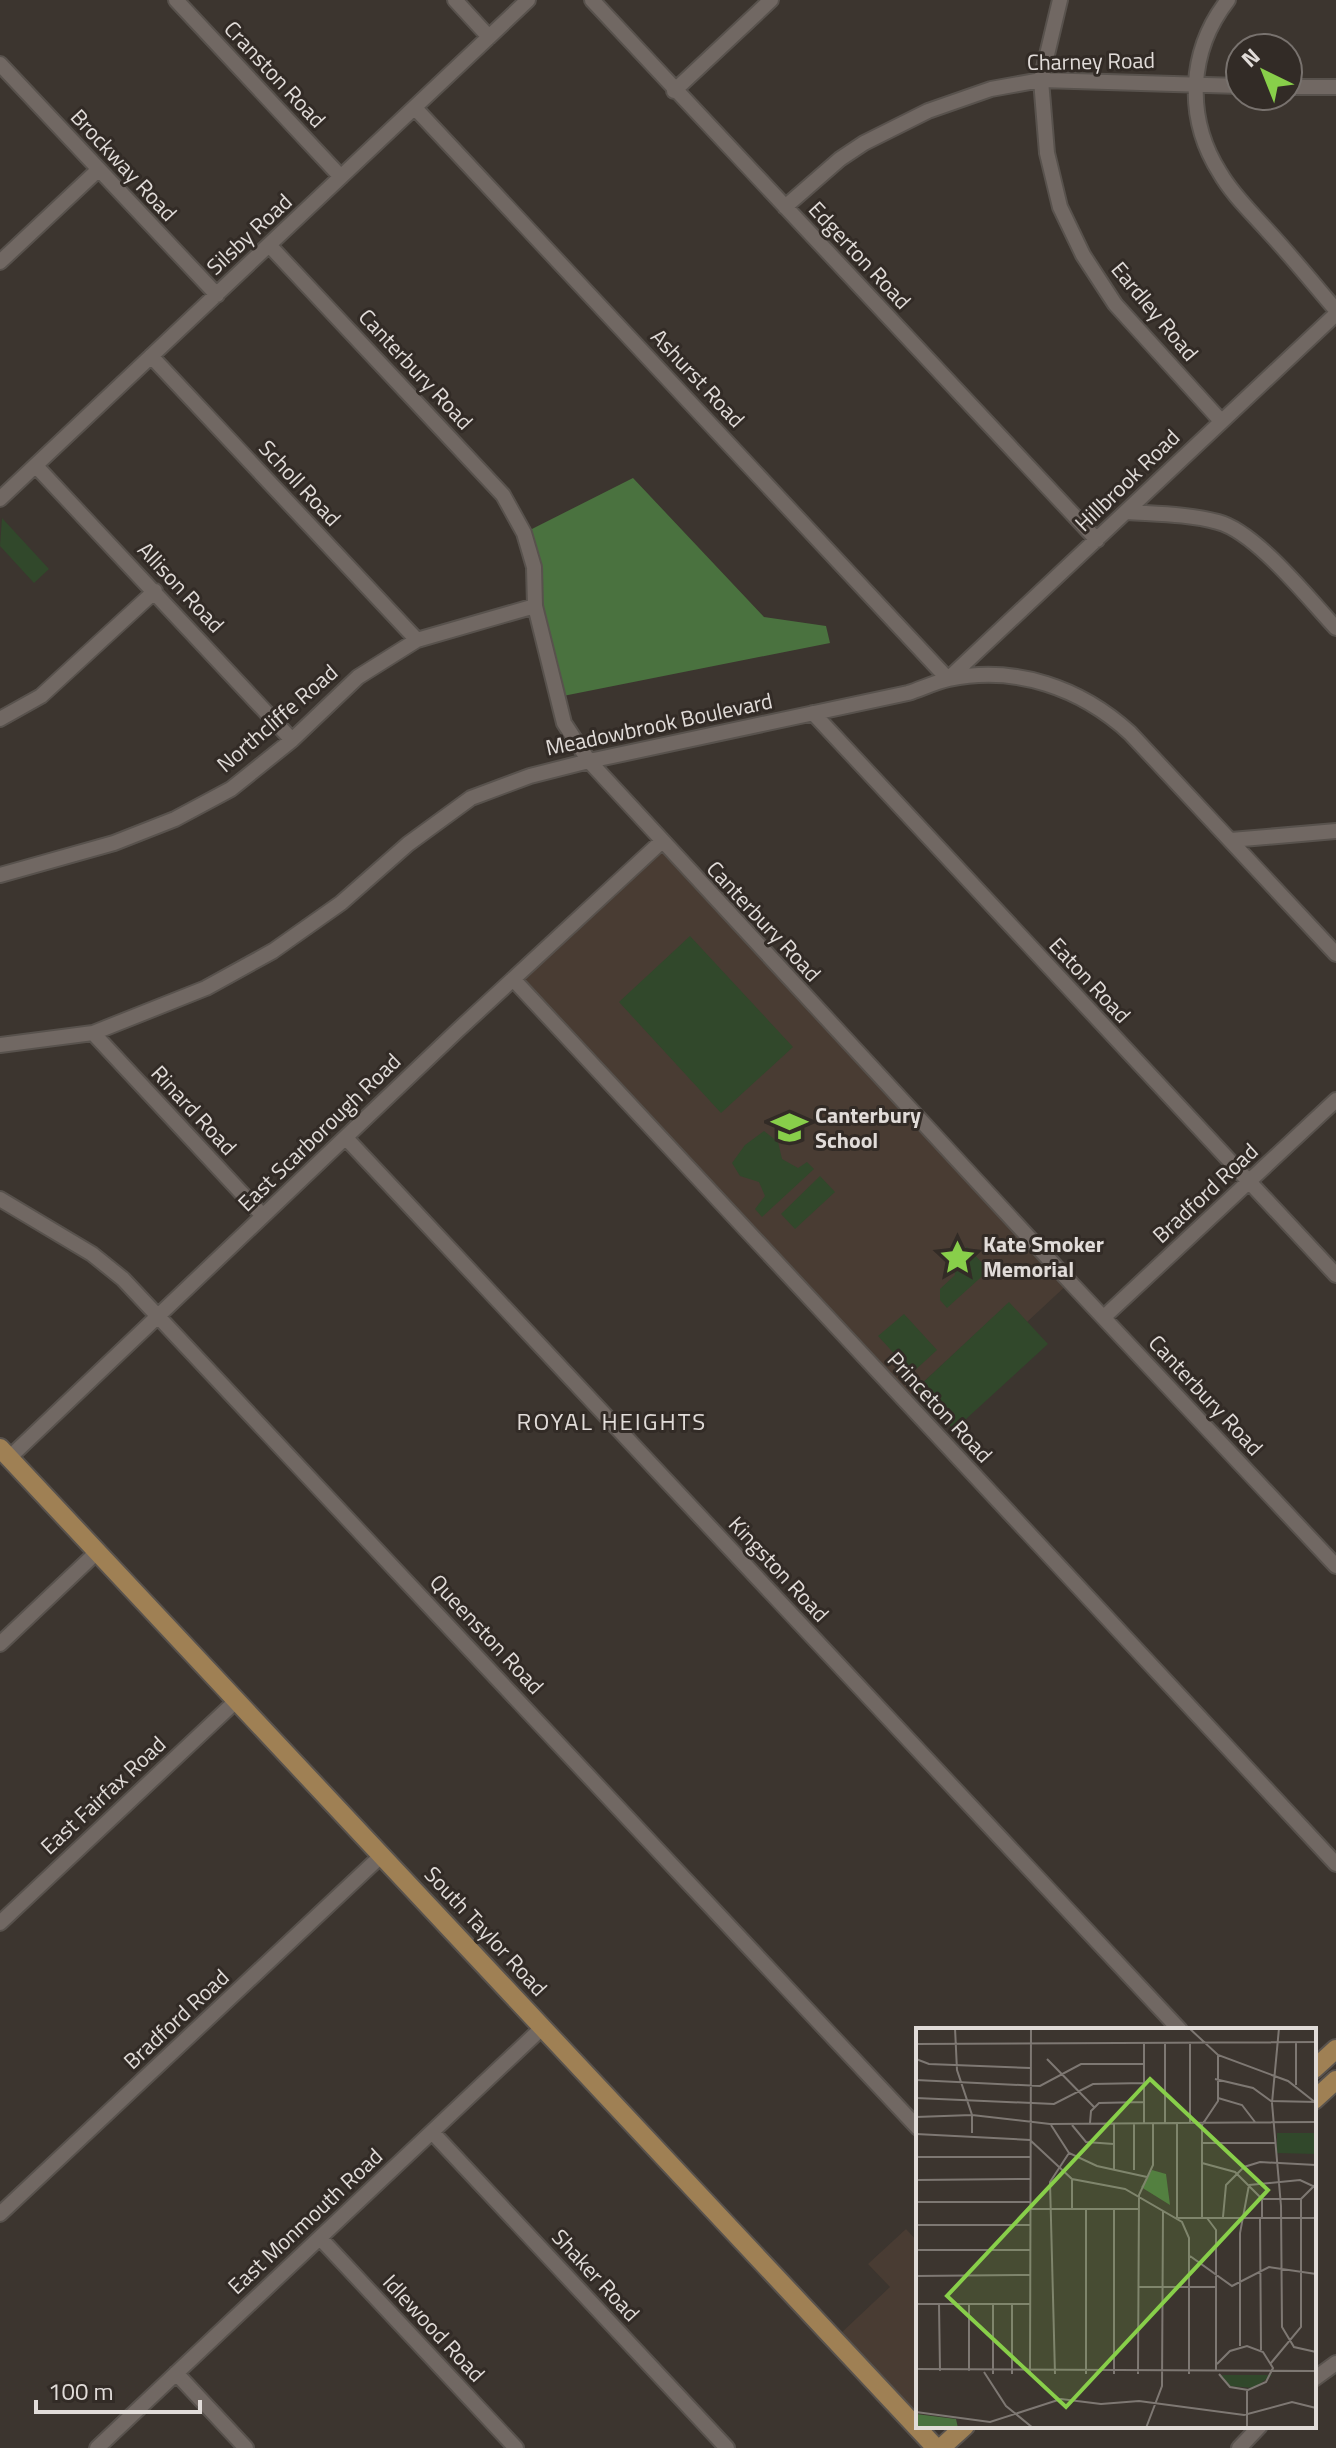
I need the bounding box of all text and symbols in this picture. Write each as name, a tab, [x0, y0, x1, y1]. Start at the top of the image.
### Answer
street label: Cranston Road	[216, 13, 334, 135]
north arrow	[1224, 32, 1304, 112]
text: N	[1233, 40, 1268, 75]
street label: Charney Road	[1027, 43, 1155, 79]
street label: Brockway Road	[63, 101, 185, 229]
street label: Silsby Road	[198, 185, 300, 283]
street label: Edgerton Road	[801, 193, 919, 317]
street label: Eardley Road	[1103, 254, 1207, 368]
street label: Canterbury Road	[351, 301, 481, 437]
street label: Ashurst Road	[643, 321, 753, 435]
street label: Hillbrook Road	[1067, 421, 1187, 539]
street label: Scholl Road	[251, 432, 349, 534]
street label: Allison Road	[130, 534, 232, 640]
street label: Northcliffe Road	[209, 656, 345, 780]
street label: Meadowbrook Boulevard	[542, 683, 776, 765]
street label: Canterbury Road	[699, 853, 829, 989]
street label: Eaton Road	[1041, 929, 1139, 1031]
street label: East Scarborough Road	[230, 1045, 408, 1219]
street label: Rinard Road	[143, 1057, 245, 1163]
place label: Canterbury School	[815, 1098, 921, 1157]
school or university icon: Canterbury School	[770, 1109, 808, 1147]
street label: Bradford Road	[1144, 1135, 1266, 1251]
place label: Kate Smoker Memorial	[983, 1227, 1104, 1286]
place icon: Kate Smoker Memorial	[938, 1238, 976, 1276]
street label: Canterbury Road	[1141, 1327, 1271, 1463]
street label: Princeton Road	[879, 1344, 1001, 1470]
district label: ROYAL HEIGHTS	[517, 1403, 707, 1439]
street label: Kingston Road	[721, 1508, 837, 1630]
street label: Queenston Road	[422, 1566, 552, 1702]
street label: East Fairfax Road	[33, 1728, 173, 1862]
street label: South Taylor Road	[416, 1858, 556, 2004]
street label: Bradford Road	[115, 1961, 237, 2077]
inset map	[916, 2028, 1316, 2428]
street label: East Monmouth Road	[220, 2140, 390, 2302]
street label: Shaker Road	[544, 2221, 648, 2329]
street label: Idlewood Road	[375, 2266, 493, 2390]
scale bar	[36, 2364, 200, 2414]
text: 100 m	[48, 2373, 114, 2409]

